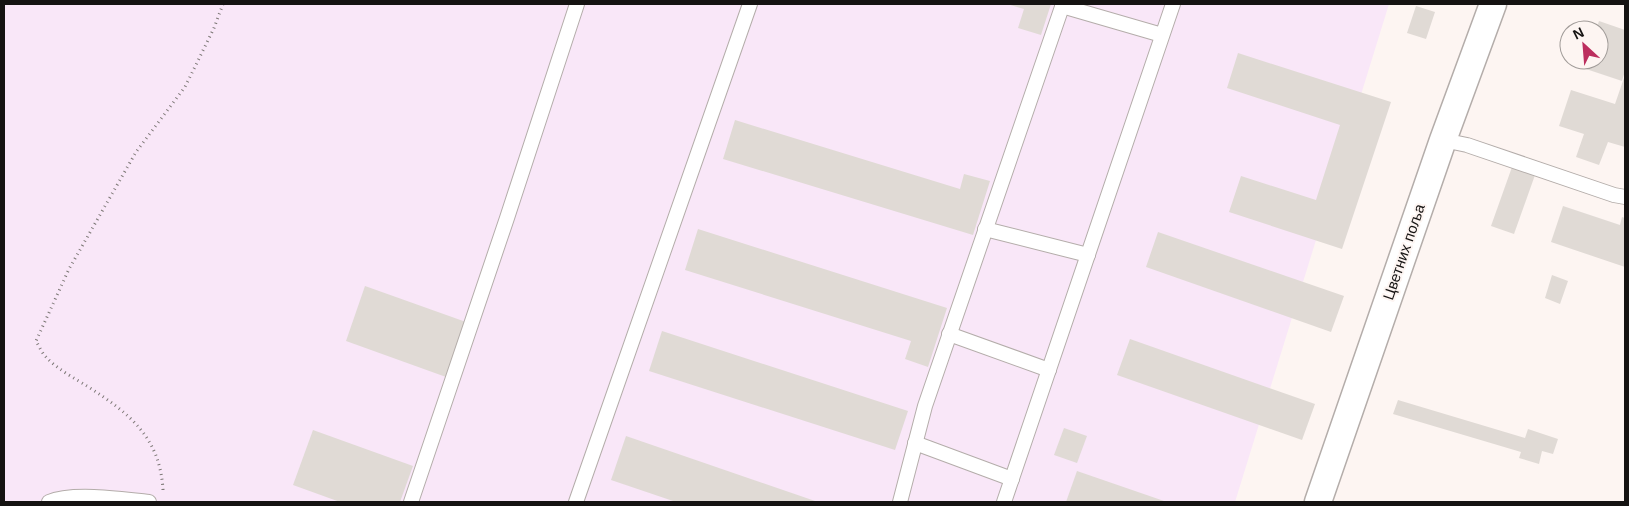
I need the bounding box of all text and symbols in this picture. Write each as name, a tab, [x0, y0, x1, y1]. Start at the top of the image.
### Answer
north arrow	[1559, 20, 1609, 70]
text: N	[1570, 24, 1586, 43]
street label: Цветних поља	[1379, 201, 1428, 302]

